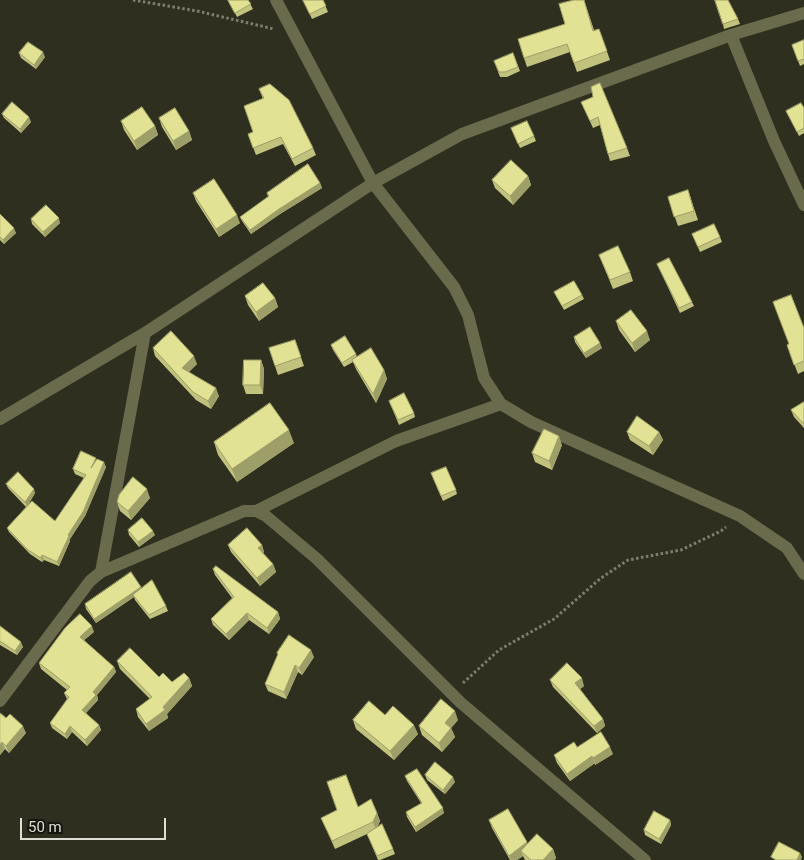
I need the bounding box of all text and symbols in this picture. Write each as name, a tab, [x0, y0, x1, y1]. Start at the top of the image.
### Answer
scale bar	[22, 808, 169, 840]
text: 50 m	[28, 818, 62, 836]

